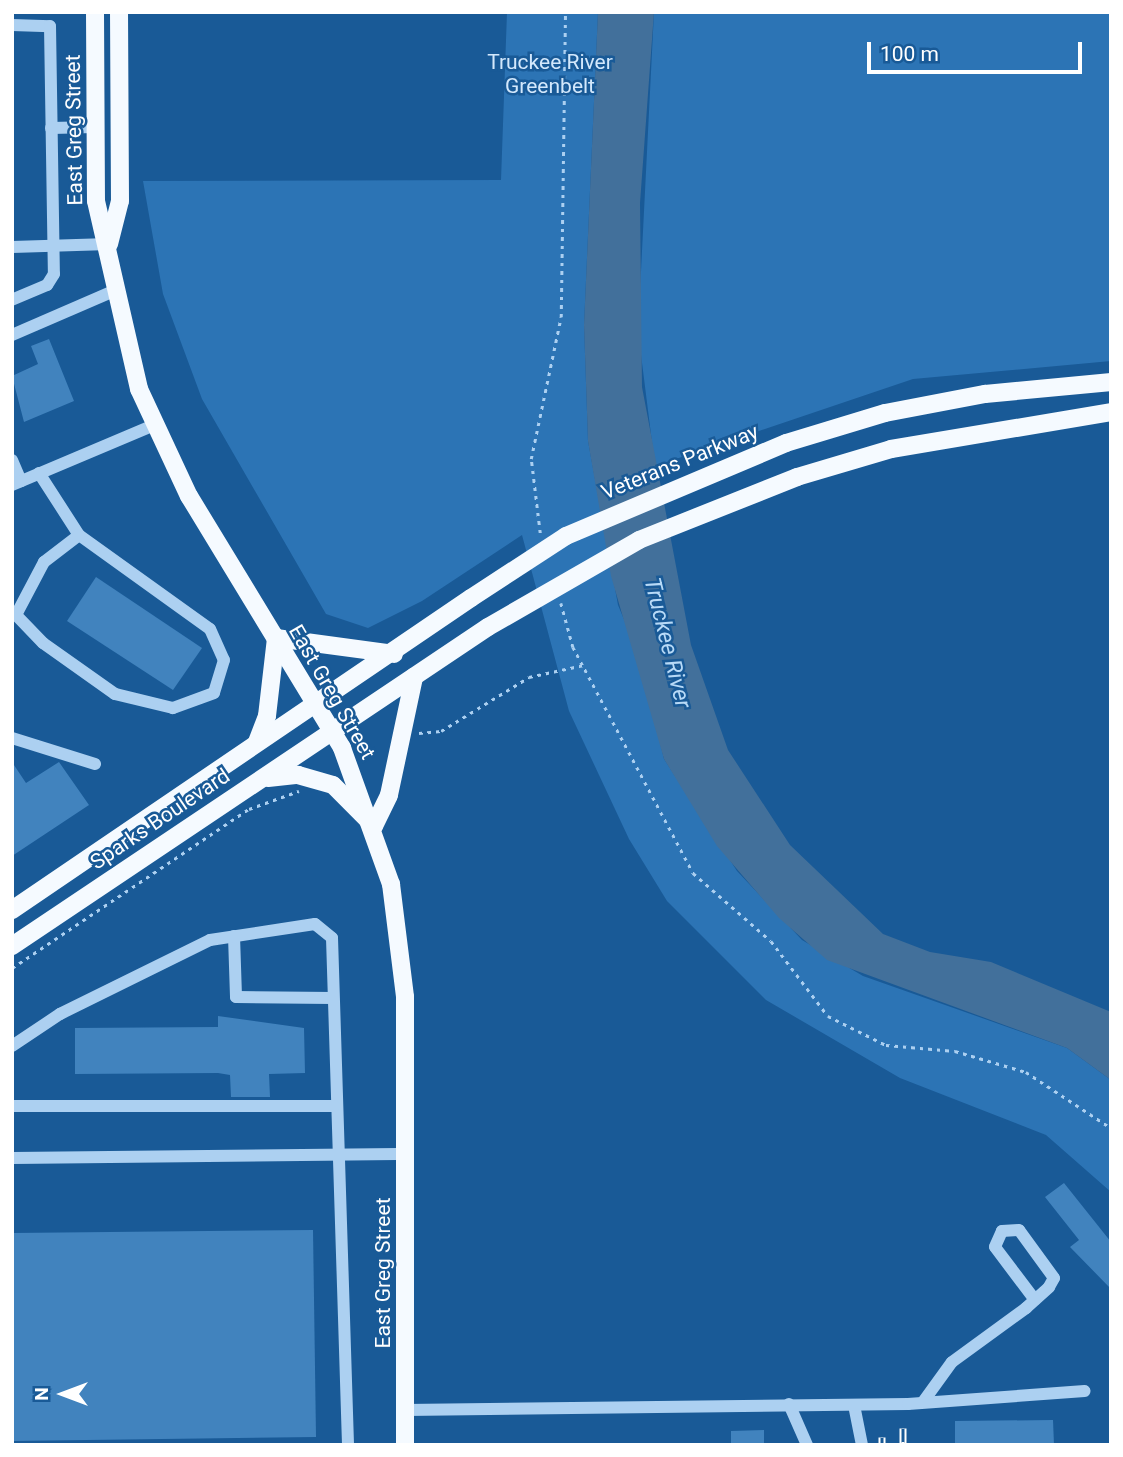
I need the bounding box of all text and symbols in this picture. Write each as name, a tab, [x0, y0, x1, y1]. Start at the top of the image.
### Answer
scale bar	[871, 28, 1086, 72]
text: 100 m	[880, 42, 939, 66]
park label: Truckee River Greenbelt	[487, 49, 613, 99]
street label: East Greg Street	[60, 54, 88, 206]
street label: Veterans Parkway	[598, 419, 762, 505]
water label: Truckee River	[637, 575, 697, 711]
street label: East Greg Street	[283, 620, 381, 764]
street label: Sparks Boulevard	[86, 763, 234, 875]
street label: East Greg Street	[370, 1197, 396, 1349]
north arrow	[28, 1359, 98, 1429]
text: N	[30, 1387, 53, 1401]

